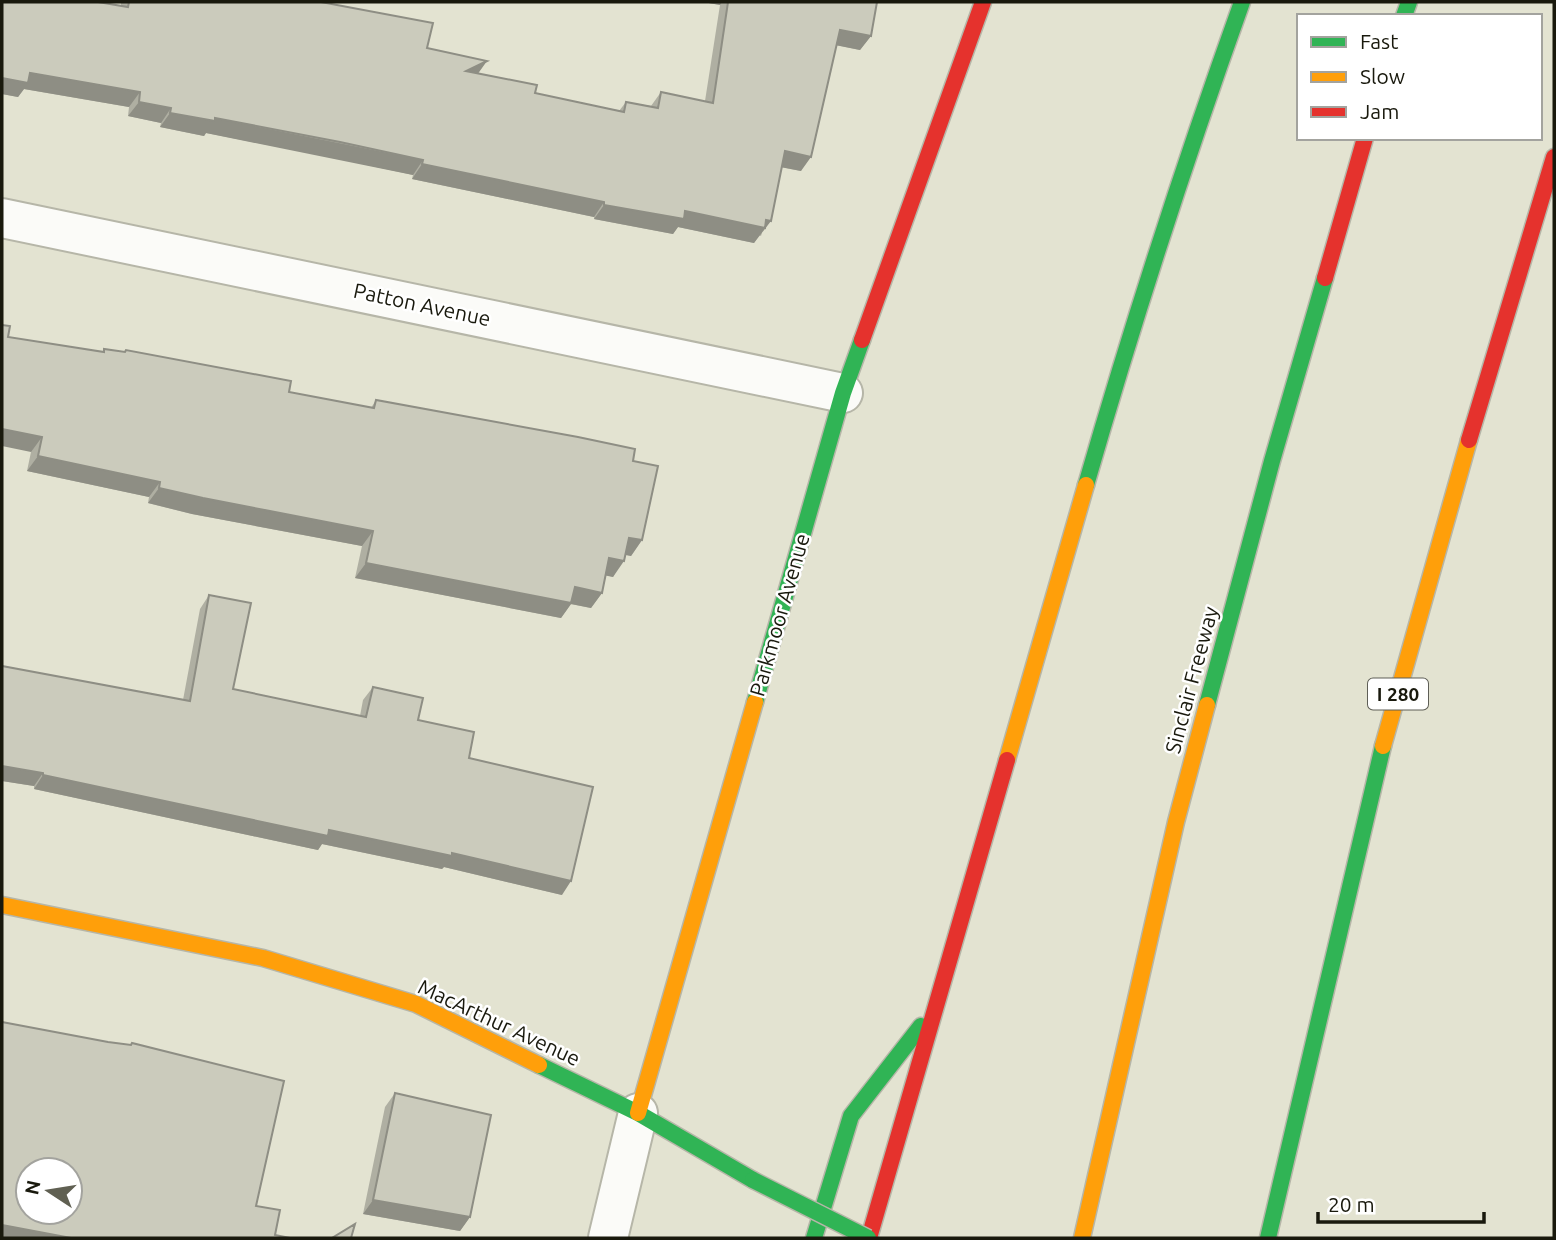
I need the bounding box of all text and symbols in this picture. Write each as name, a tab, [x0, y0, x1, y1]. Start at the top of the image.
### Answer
legend	[1297, 14, 1542, 140]
text: Fast	[1360, 29, 1398, 53]
text: Slow	[1360, 64, 1405, 88]
text: Jam	[1360, 99, 1399, 123]
street label: Patton Avenue	[352, 278, 493, 330]
street label: Parkmoor Avenue	[744, 531, 814, 699]
street label: Sinclair Freeway	[1160, 604, 1222, 756]
road number: I 280	[1368, 678, 1428, 709]
street label: MacArthur Avenue	[415, 974, 584, 1070]
north arrow	[14, 1156, 84, 1226]
text: N	[20, 1178, 45, 1197]
scale bar	[1318, 1180, 1484, 1224]
text: 20 m	[1328, 1192, 1375, 1216]

